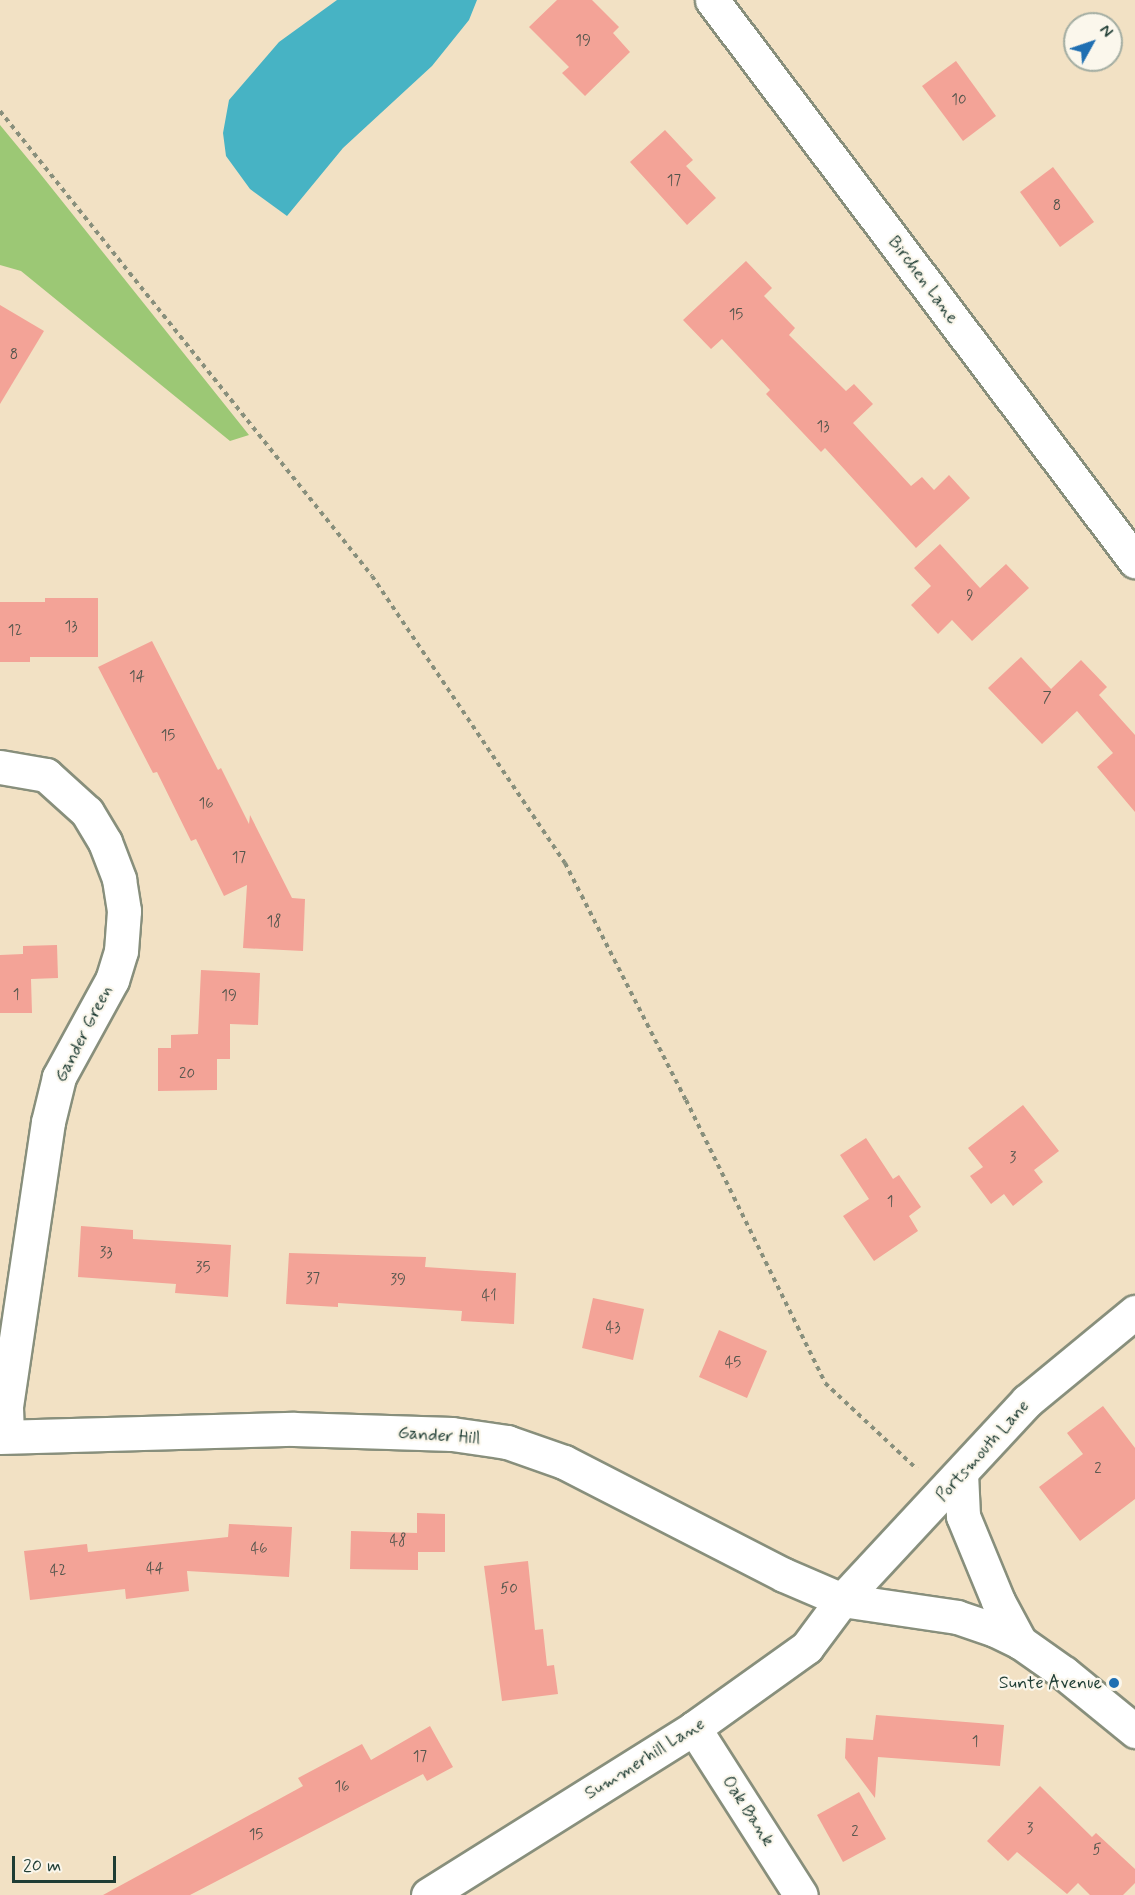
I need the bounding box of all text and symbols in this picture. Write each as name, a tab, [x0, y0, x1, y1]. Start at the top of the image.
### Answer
north arrow	[1063, 12, 1123, 72]
text: N	[1094, 21, 1117, 42]
house number: 19	[575, 33, 591, 51]
house number: 10	[951, 92, 967, 110]
house number: 17	[667, 173, 681, 191]
house number: 8	[1053, 198, 1061, 216]
street label: Birchen Lane	[884, 233, 962, 327]
house number: 15	[729, 307, 743, 325]
house number: 8	[10, 347, 18, 365]
house number: 13	[816, 419, 830, 437]
house number: 9	[966, 588, 974, 606]
house number: 13	[64, 619, 78, 637]
house number: 12	[8, 623, 22, 641]
house number: 14	[129, 669, 145, 687]
house number: 7	[1042, 690, 1052, 708]
house number: 15	[161, 728, 175, 746]
house number: 16	[199, 796, 213, 814]
house number: 17	[232, 850, 246, 868]
house number: 18	[267, 914, 281, 932]
street label: Gander Green	[49, 980, 119, 1088]
house number: 1	[13, 987, 19, 1005]
house number: 19	[221, 988, 237, 1006]
house number: 20	[179, 1066, 195, 1084]
house number: 3	[1010, 1150, 1016, 1168]
house number: 1	[887, 1194, 893, 1212]
house number: 33	[99, 1245, 113, 1263]
house number: 35	[196, 1260, 210, 1278]
house number: 37	[306, 1271, 320, 1289]
house number: 39	[390, 1272, 406, 1290]
house number: 41	[481, 1288, 497, 1306]
house number: 43	[605, 1320, 621, 1338]
house number: 45	[725, 1355, 741, 1373]
street label: Portsmouth Lane	[932, 1396, 1034, 1506]
street label: Gander Hill	[396, 1422, 482, 1450]
house number: 2	[1094, 1461, 1102, 1479]
house number: 48	[390, 1533, 406, 1551]
house number: 46	[250, 1541, 268, 1559]
house number: 44	[146, 1561, 164, 1579]
house number: 42	[50, 1563, 66, 1581]
house number: 50	[500, 1581, 518, 1599]
place label: Sunte Avenue	[996, 1672, 1102, 1694]
marker: Sunte Avenue	[1107, 1676, 1121, 1690]
street label: Summerhill Lane	[582, 1714, 708, 1804]
house number: 1	[972, 1734, 978, 1752]
house number: 17	[413, 1749, 427, 1767]
street label: Oak Bank	[719, 1774, 777, 1848]
house number: 16	[335, 1779, 349, 1797]
house number: 3	[1027, 1821, 1033, 1839]
house number: 2	[851, 1824, 859, 1842]
house number: 15	[249, 1827, 263, 1845]
house number: 5	[1093, 1842, 1101, 1860]
scale bar	[15, 1844, 118, 1882]
text: 20 m	[23, 1854, 61, 1878]

